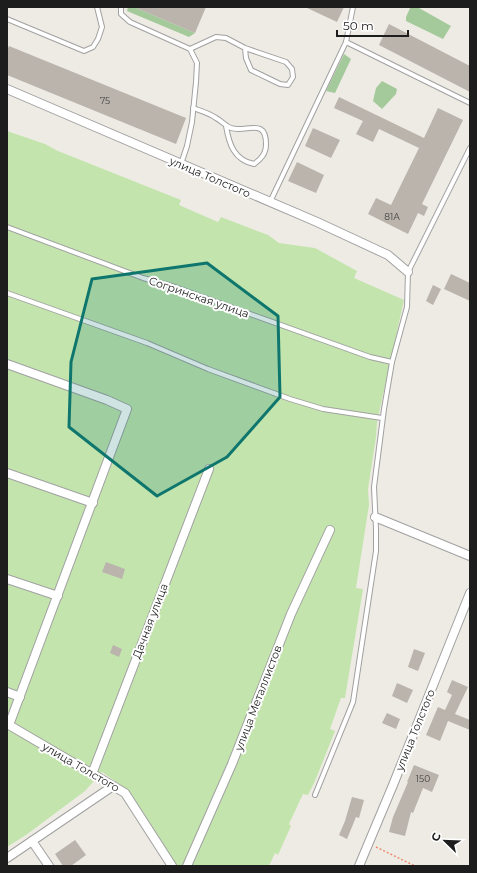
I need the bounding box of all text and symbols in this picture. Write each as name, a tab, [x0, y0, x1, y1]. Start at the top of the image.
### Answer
scale bar	[337, 12, 408, 38]
text: 50 m	[343, 18, 374, 33]
house number: 75	[100, 95, 110, 106]
street label: улица Толстого	[166, 153, 253, 200]
house number: 81А	[384, 211, 400, 222]
street label: Согринская улица	[147, 273, 251, 321]
street label: Дачная улица	[129, 581, 171, 661]
street label: улица Металлистов	[231, 643, 285, 754]
street label: улица Толстого	[392, 687, 438, 774]
street label: улица Толстого	[39, 739, 122, 795]
house number: 150	[416, 773, 430, 784]
north arrow	[425, 821, 465, 861]
text: С	[428, 831, 444, 844]

